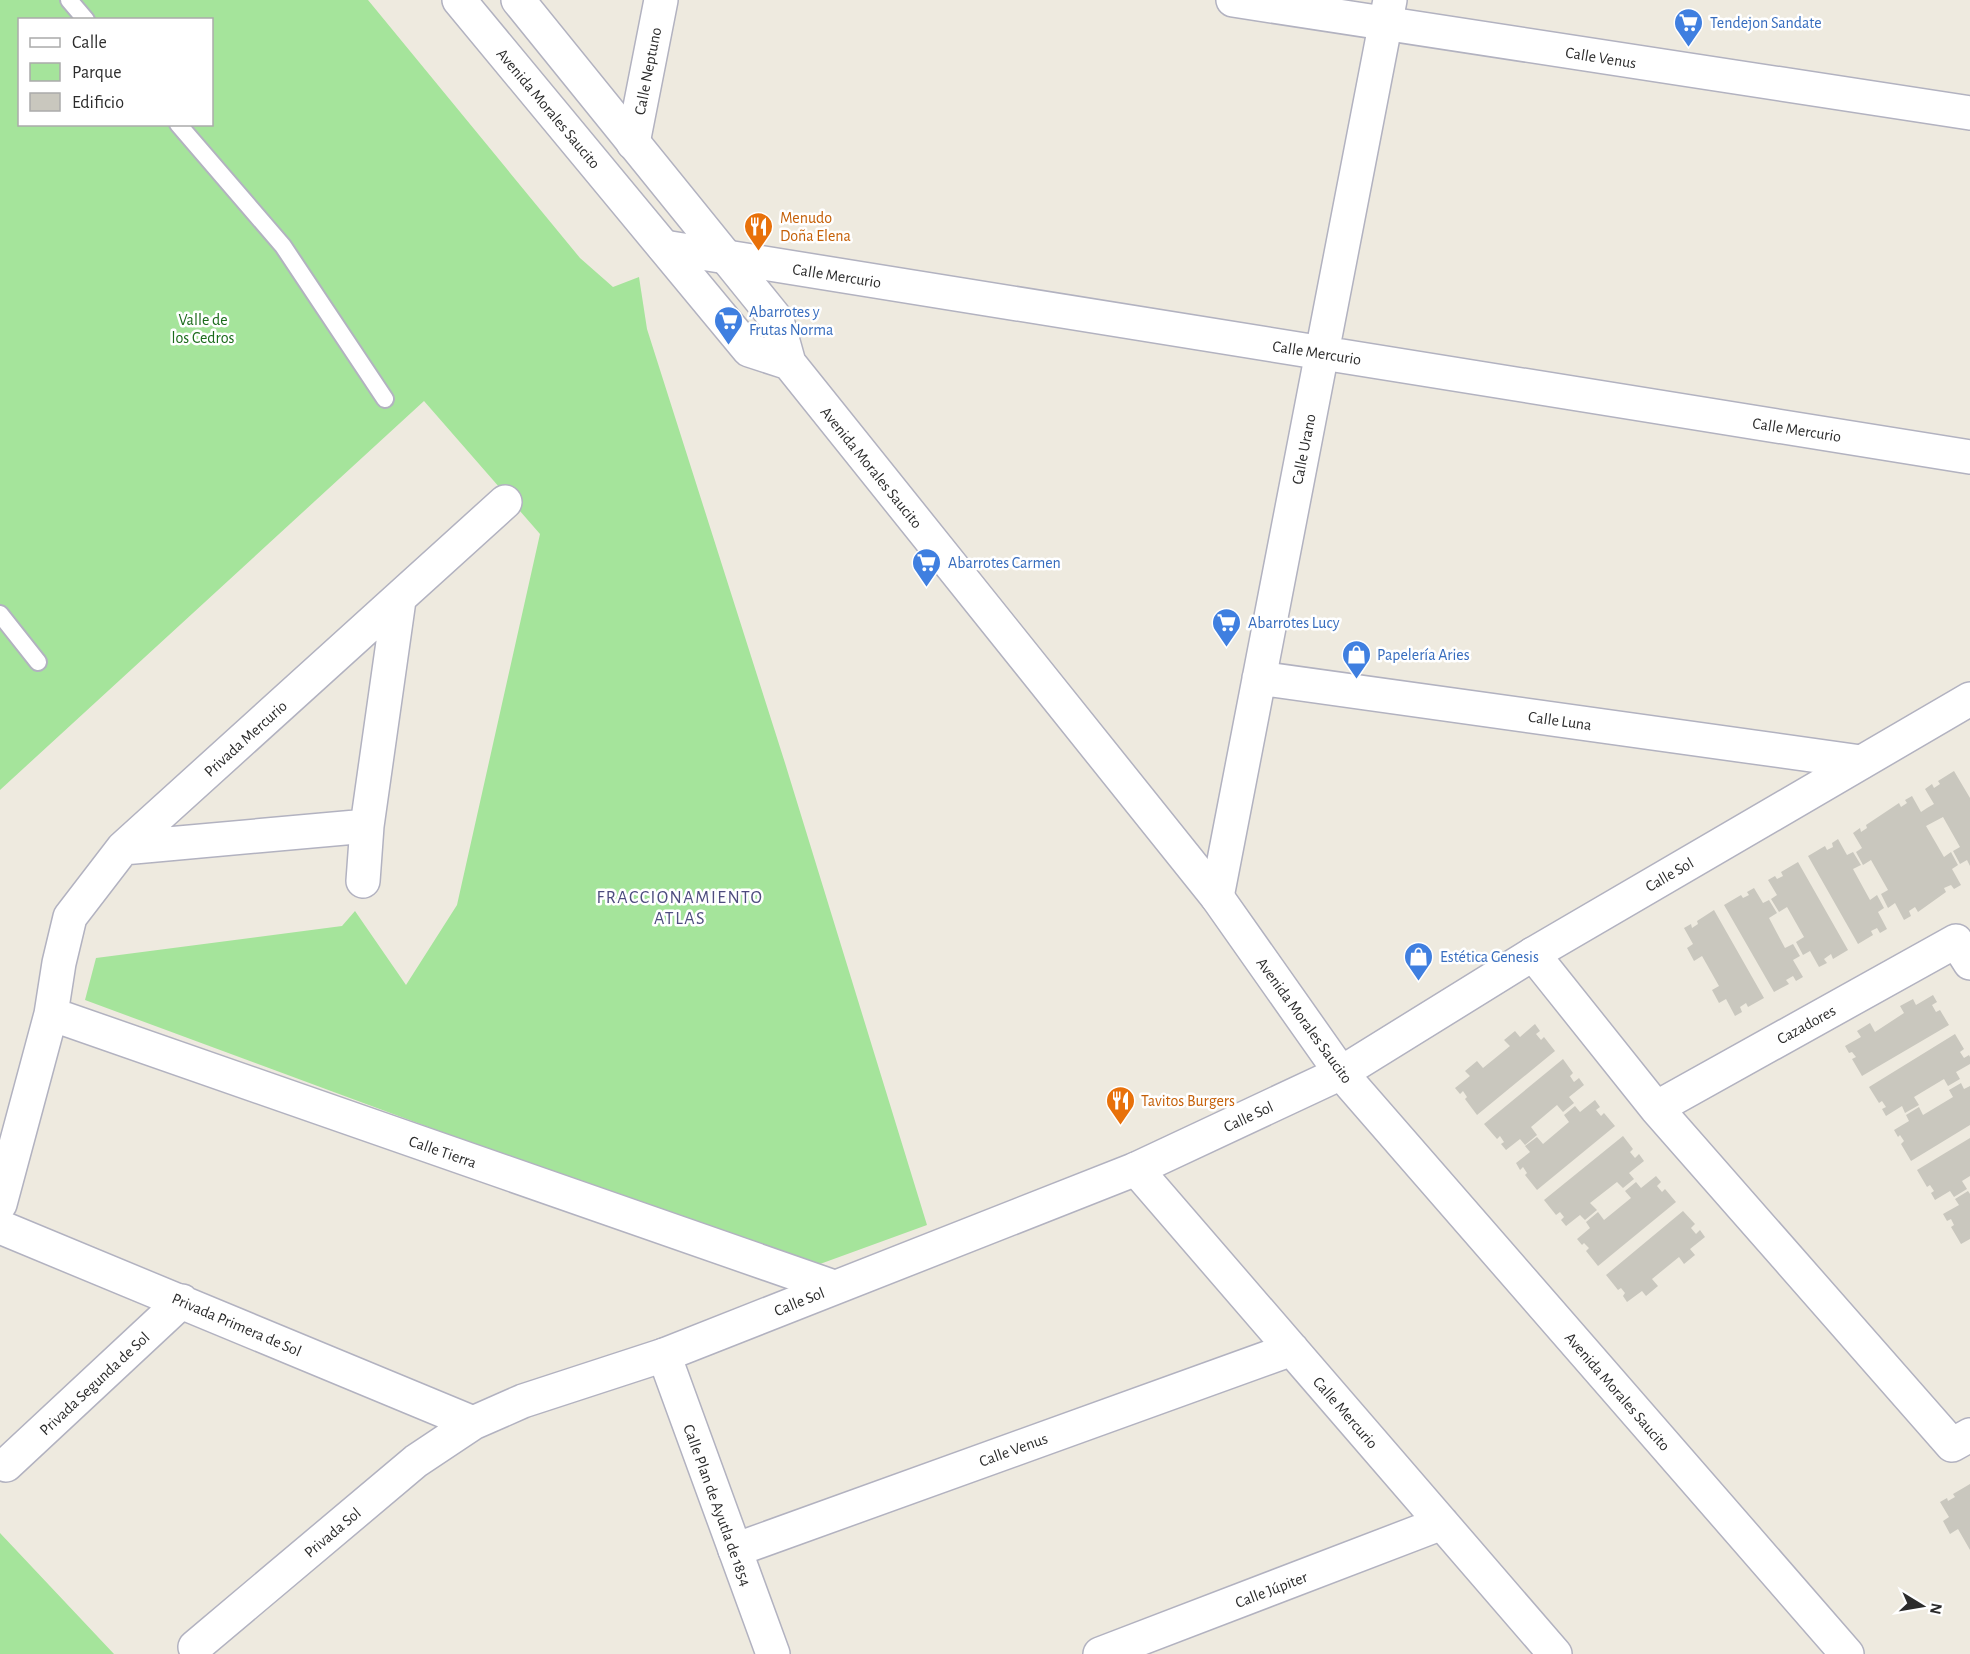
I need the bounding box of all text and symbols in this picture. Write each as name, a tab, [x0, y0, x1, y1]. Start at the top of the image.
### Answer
supermarket icon: Tendejon Sandate	[1673, 6, 1705, 48]
place label: Tendejon Sandate	[1710, 15, 1822, 32]
legend	[18, 18, 213, 126]
street label: Calle Neptuno	[632, 26, 664, 116]
text: Calle	[72, 34, 107, 52]
street label: Calle Venus	[1564, 44, 1638, 72]
street label: Avenida Morales Saucito	[494, 46, 603, 172]
text: Parque	[72, 64, 121, 82]
text: Edificio	[72, 94, 124, 112]
restaurant icon: Menudo Doña Elena	[743, 210, 775, 252]
place label: Menudo Doña Elena	[780, 210, 851, 244]
street label: Calle Mercurio	[791, 261, 882, 291]
supermarket icon: Abarrotes y Frutas Norma	[712, 304, 744, 346]
place label: Abarrotes y Frutas Norma	[749, 304, 833, 338]
park label: Valle de los Cedros	[172, 312, 235, 346]
street label: Calle Mercurio	[1271, 338, 1362, 368]
street label: Avenida Morales Saucito	[817, 404, 925, 532]
street label: Calle Urano	[1289, 412, 1319, 486]
street label: Calle Mercurio	[1751, 415, 1842, 445]
supermarket icon: Abarrotes Carmen	[911, 546, 943, 588]
place label: Abarrotes Carmen	[948, 555, 1061, 571]
supermarket icon: Abarrotes Lucy	[1211, 606, 1243, 648]
place label: Abarrotes Lucy	[1248, 615, 1340, 632]
shop icon: Papelería Aries	[1340, 638, 1372, 680]
place label: Papelería Aries	[1377, 647, 1470, 663]
street label: Privada Mercurio	[201, 698, 290, 780]
street label: Calle Luna	[1527, 709, 1593, 733]
street label: Calle Sol	[1643, 855, 1696, 895]
district label: FRACCIONAMIENTO ATLAS	[596, 889, 764, 928]
shop icon: Estética Genesis	[1403, 940, 1435, 982]
place label: Estética Genesis	[1440, 949, 1539, 965]
street label: Avenida Morales Saucito	[1253, 955, 1355, 1087]
street label: Cazadores	[1775, 1002, 1838, 1047]
restaurant icon: Tavitos Burgers	[1104, 1084, 1136, 1126]
place label: Tavitos Burgers	[1141, 1093, 1235, 1109]
street label: Calle Sol	[1221, 1099, 1276, 1135]
street label: Calle Tierra	[407, 1133, 479, 1171]
street label: Calle Sol	[772, 1285, 827, 1319]
street label: Privada Primera de Sol	[169, 1290, 304, 1359]
street label: Privada Segunda de Sol	[37, 1329, 153, 1439]
street label: Avenida Morales Saucito	[1562, 1329, 1673, 1454]
street label: Calle Mercurio	[1310, 1374, 1381, 1452]
street label: Calle Plan de Ayutla de 1854	[679, 1422, 754, 1589]
street label: Calle Venus	[977, 1430, 1050, 1470]
street label: Privada Sol	[301, 1505, 364, 1561]
street label: Calle Júpiter	[1233, 1569, 1310, 1611]
north arrow	[1892, 1576, 1952, 1636]
text: N	[1927, 1602, 1945, 1616]

